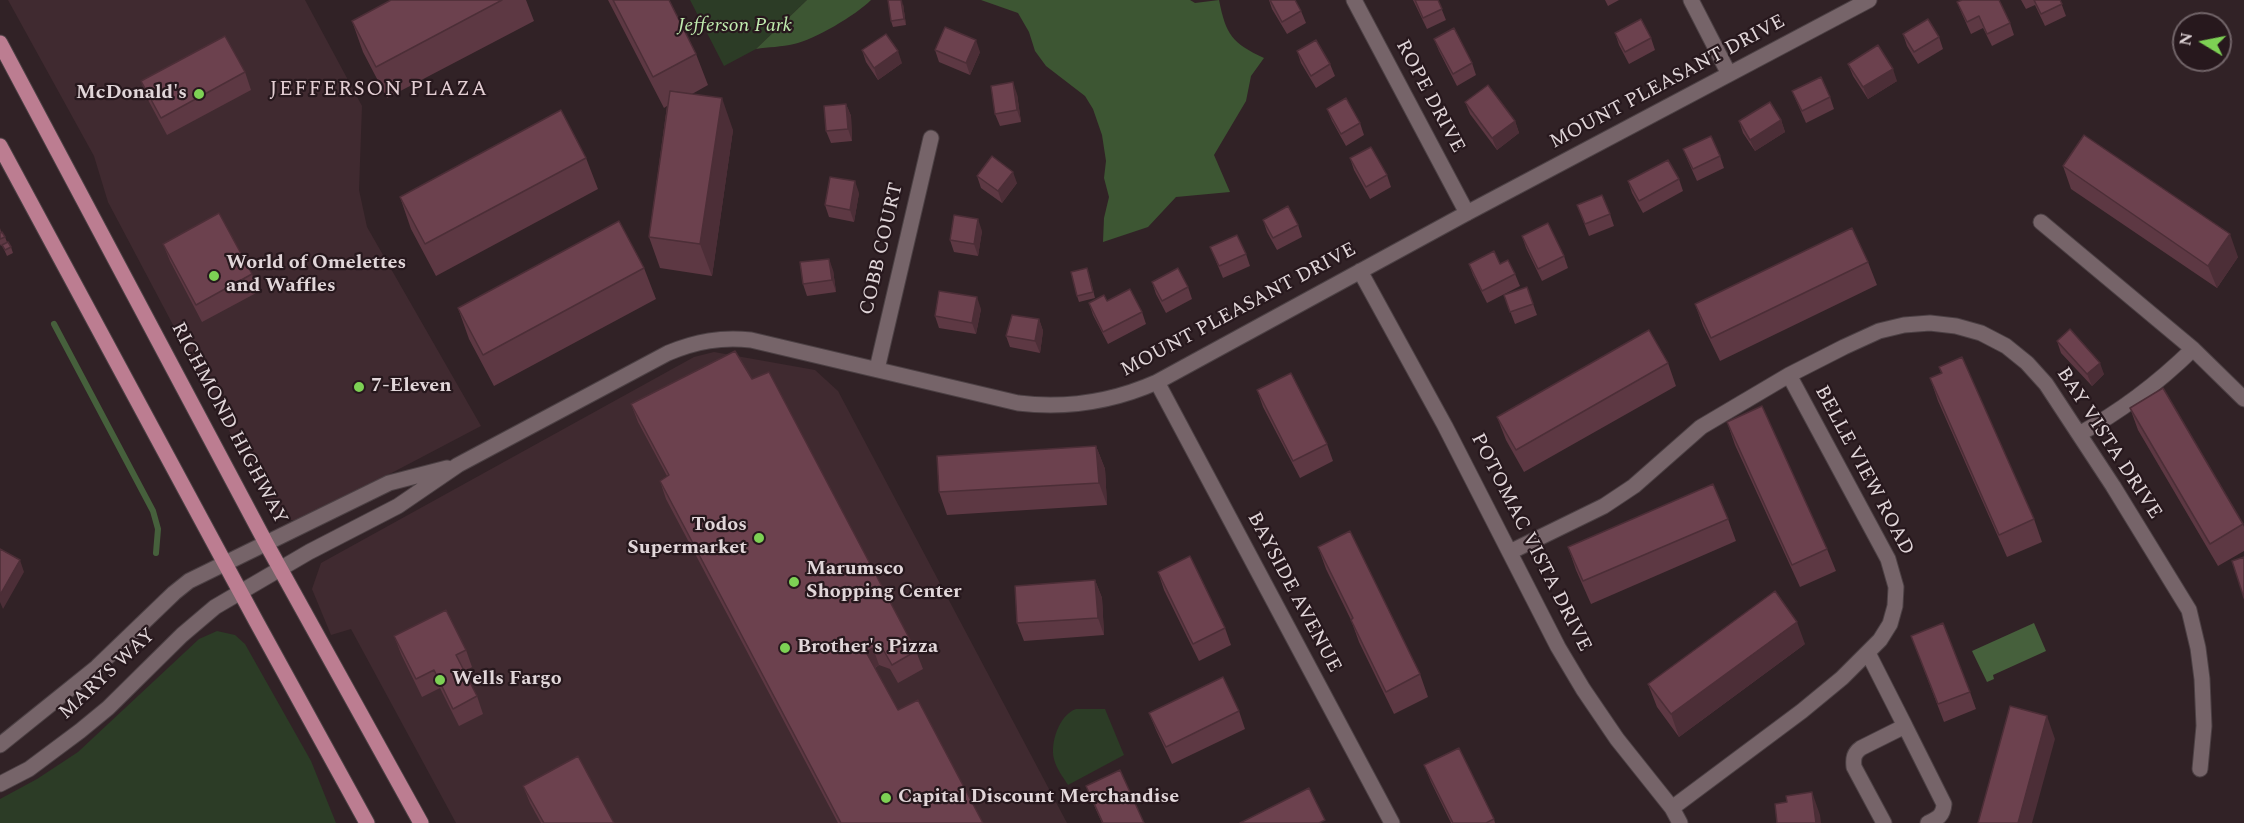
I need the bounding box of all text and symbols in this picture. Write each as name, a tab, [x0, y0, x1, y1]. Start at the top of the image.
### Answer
street label: MOUNT PLEASANT DRIVE	[1546, 11, 1790, 155]
north arrow	[2172, 12, 2232, 72]
park label: Jefferson Park	[678, 15, 792, 39]
text: N	[2173, 31, 2199, 48]
street label: ROPE DRIVE	[1389, 36, 1469, 158]
district label: JEFFERSON PLAZA	[270, 78, 488, 104]
place label: McDonald's	[76, 82, 187, 106]
marker: McDonald's	[192, 87, 206, 101]
street label: COBB COURT	[856, 180, 910, 318]
street label: MOUNT PLEASANT DRIVE	[1117, 239, 1361, 383]
place label: World of Omelettes and Waffles	[226, 252, 406, 299]
marker: World of Omelettes and Waffles	[207, 269, 221, 283]
street label: RICHMOND HIGHWAY	[164, 319, 292, 529]
street label: BAY VISTA DRIVE	[2050, 364, 2166, 524]
place label: 7-Eleven	[371, 375, 452, 399]
marker: 7-Eleven	[352, 380, 366, 394]
street label: BELLE VIEW ROAD	[1808, 382, 1918, 560]
street label: POTOMAC VISTA DRIVE	[1464, 430, 1596, 656]
street label: BAYSIDE AVENUE	[1241, 509, 1345, 677]
place label: Todos Supermarket	[627, 514, 747, 561]
marker: Todos Supermarket	[752, 531, 766, 545]
place label: Marumsco Shopping Center	[806, 558, 962, 605]
marker: Marumsco Shopping Center	[787, 575, 801, 589]
street label: MARYS WAY	[55, 624, 161, 726]
place label: Brother's Pizza	[797, 636, 938, 660]
marker: Brother's Pizza	[778, 641, 792, 655]
place label: Wells Fargo	[452, 668, 562, 692]
marker: Wells Fargo	[433, 673, 447, 687]
place label: Capital Discount Merchandise	[898, 786, 1179, 810]
marker: Capital Discount Merchandise	[879, 791, 893, 805]

